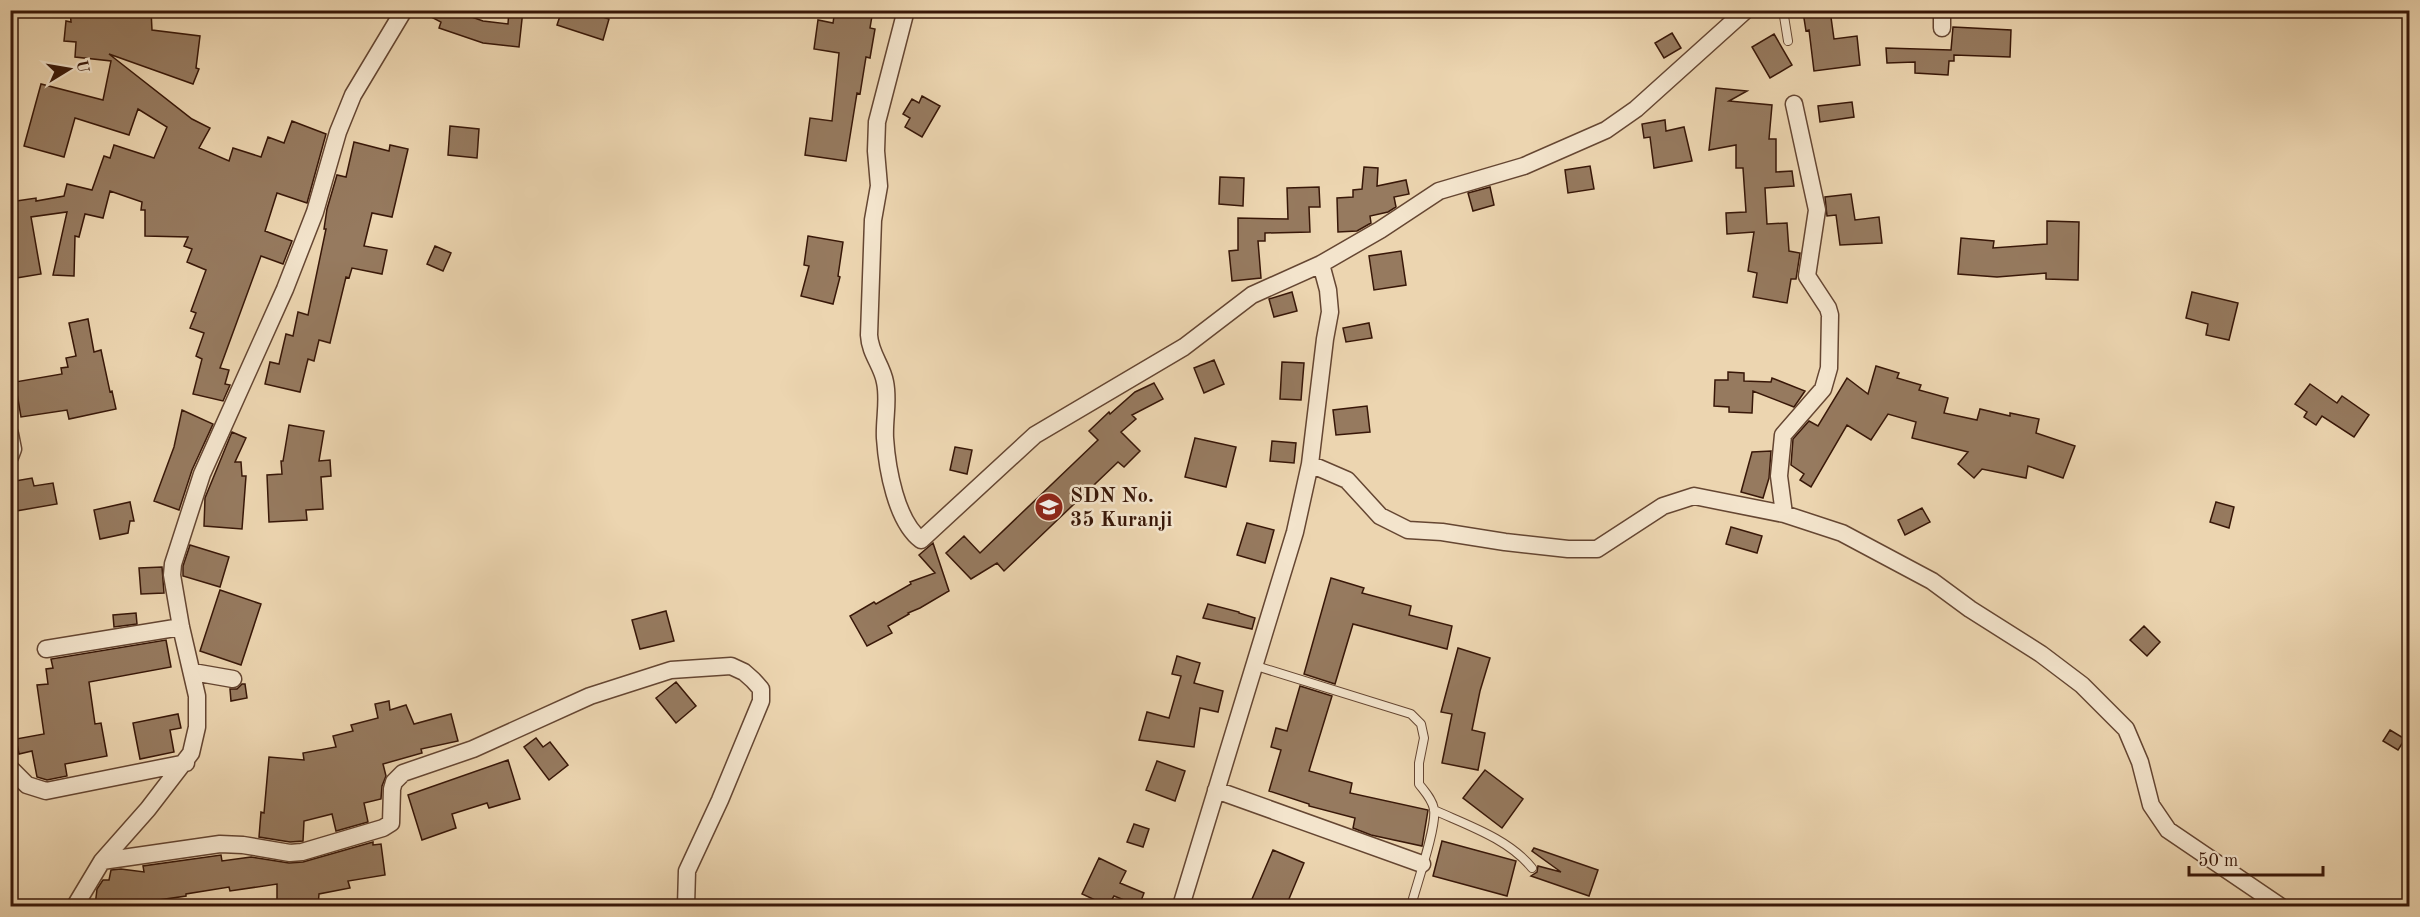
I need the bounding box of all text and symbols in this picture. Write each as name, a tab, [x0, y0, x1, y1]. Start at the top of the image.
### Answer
north arrow	[39, 39, 99, 99]
text: U	[73, 59, 91, 75]
place label: SDN No. 35 Kuranji	[1070, 486, 1172, 531]
school or university icon: SDN No. 35 Kuranji	[1033, 491, 1065, 523]
scale bar	[2189, 839, 2322, 877]
text: 50 m	[2198, 852, 2238, 870]

